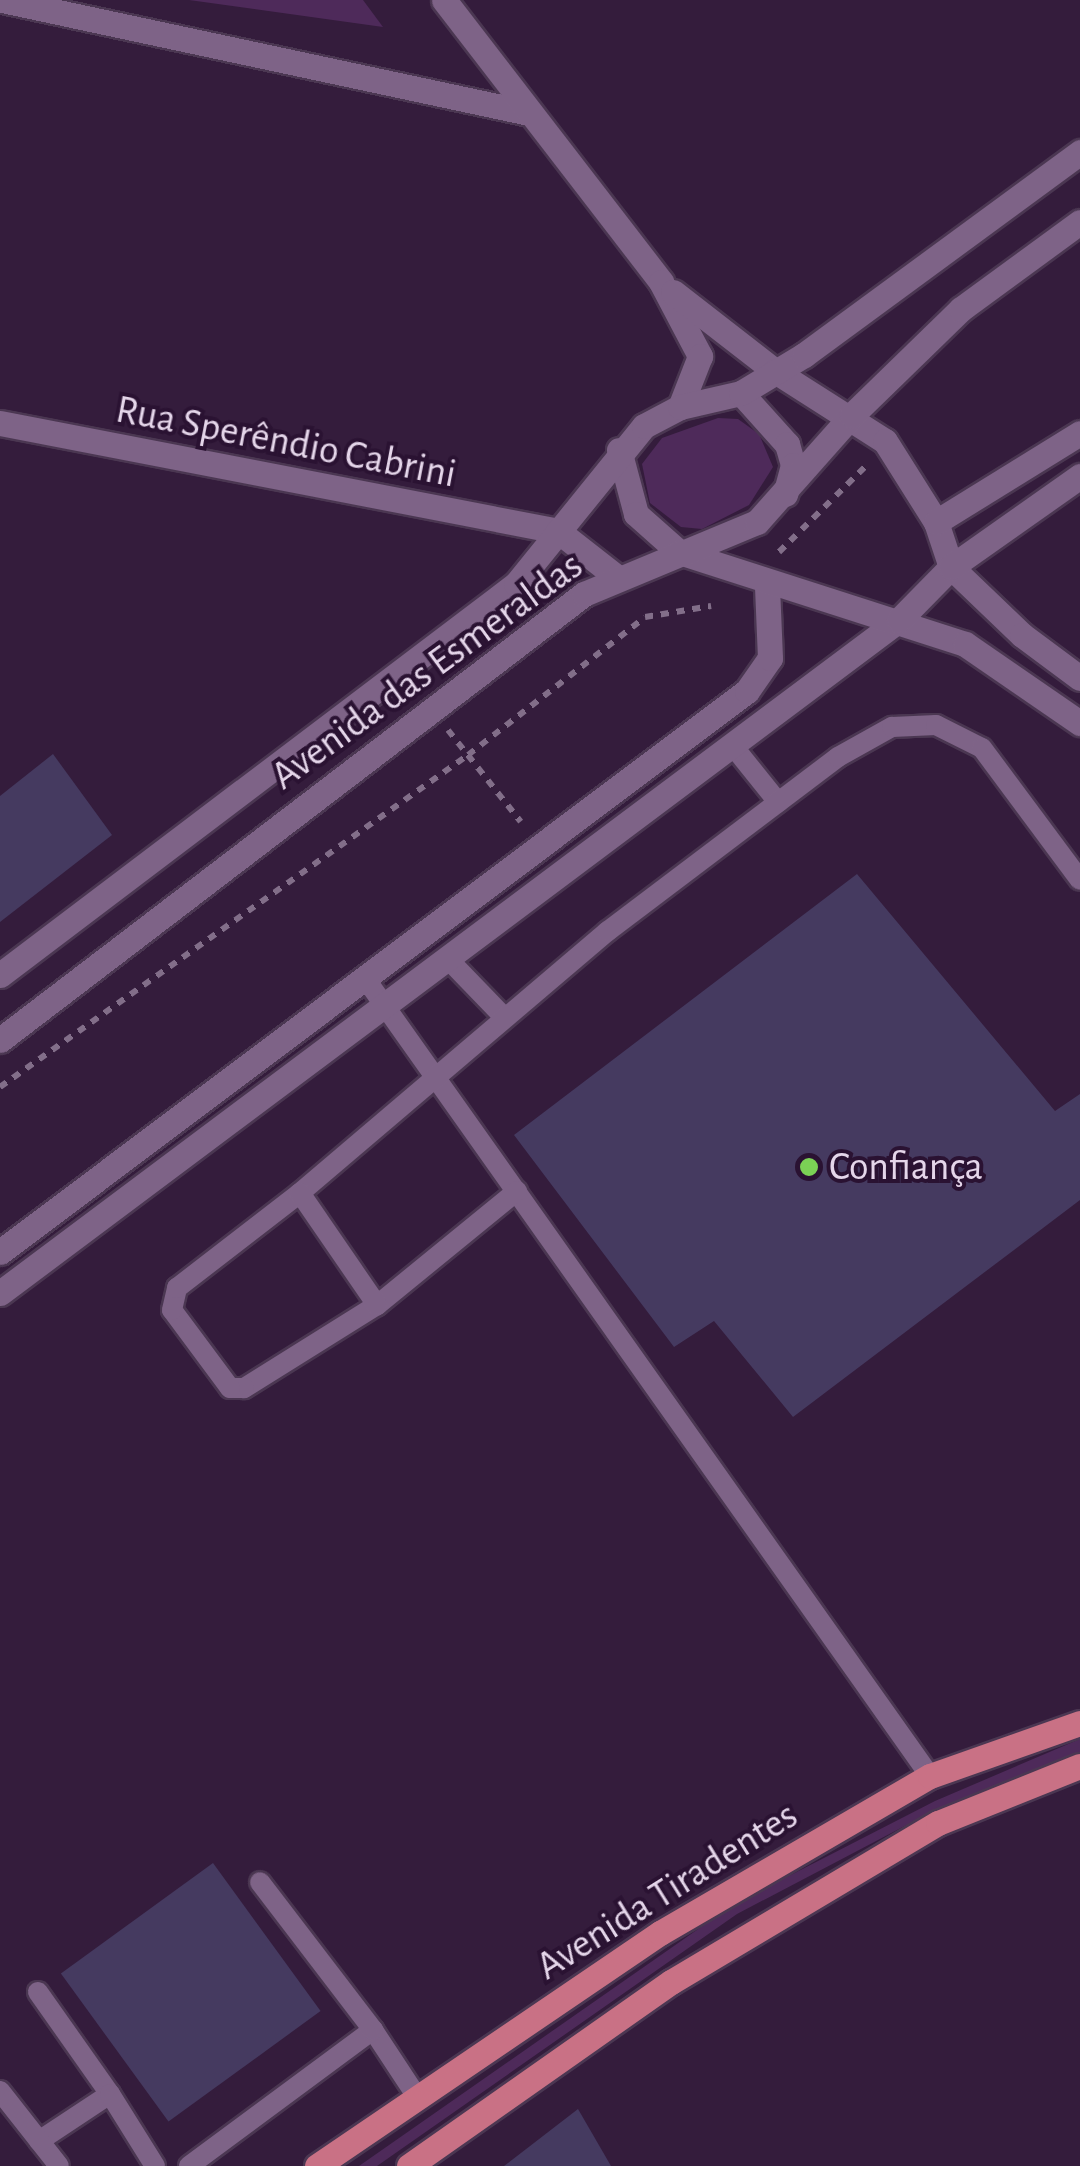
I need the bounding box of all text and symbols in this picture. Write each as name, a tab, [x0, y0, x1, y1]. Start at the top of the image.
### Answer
street label: Rua Sperêndio Cabrini	[112, 385, 460, 499]
street label: Avenida das Esmeraldas	[262, 542, 592, 800]
place label: Confiança	[829, 1143, 983, 1191]
marker: Confiança	[798, 1156, 820, 1178]
street label: Avenida Tiradentes	[528, 1791, 806, 1991]

